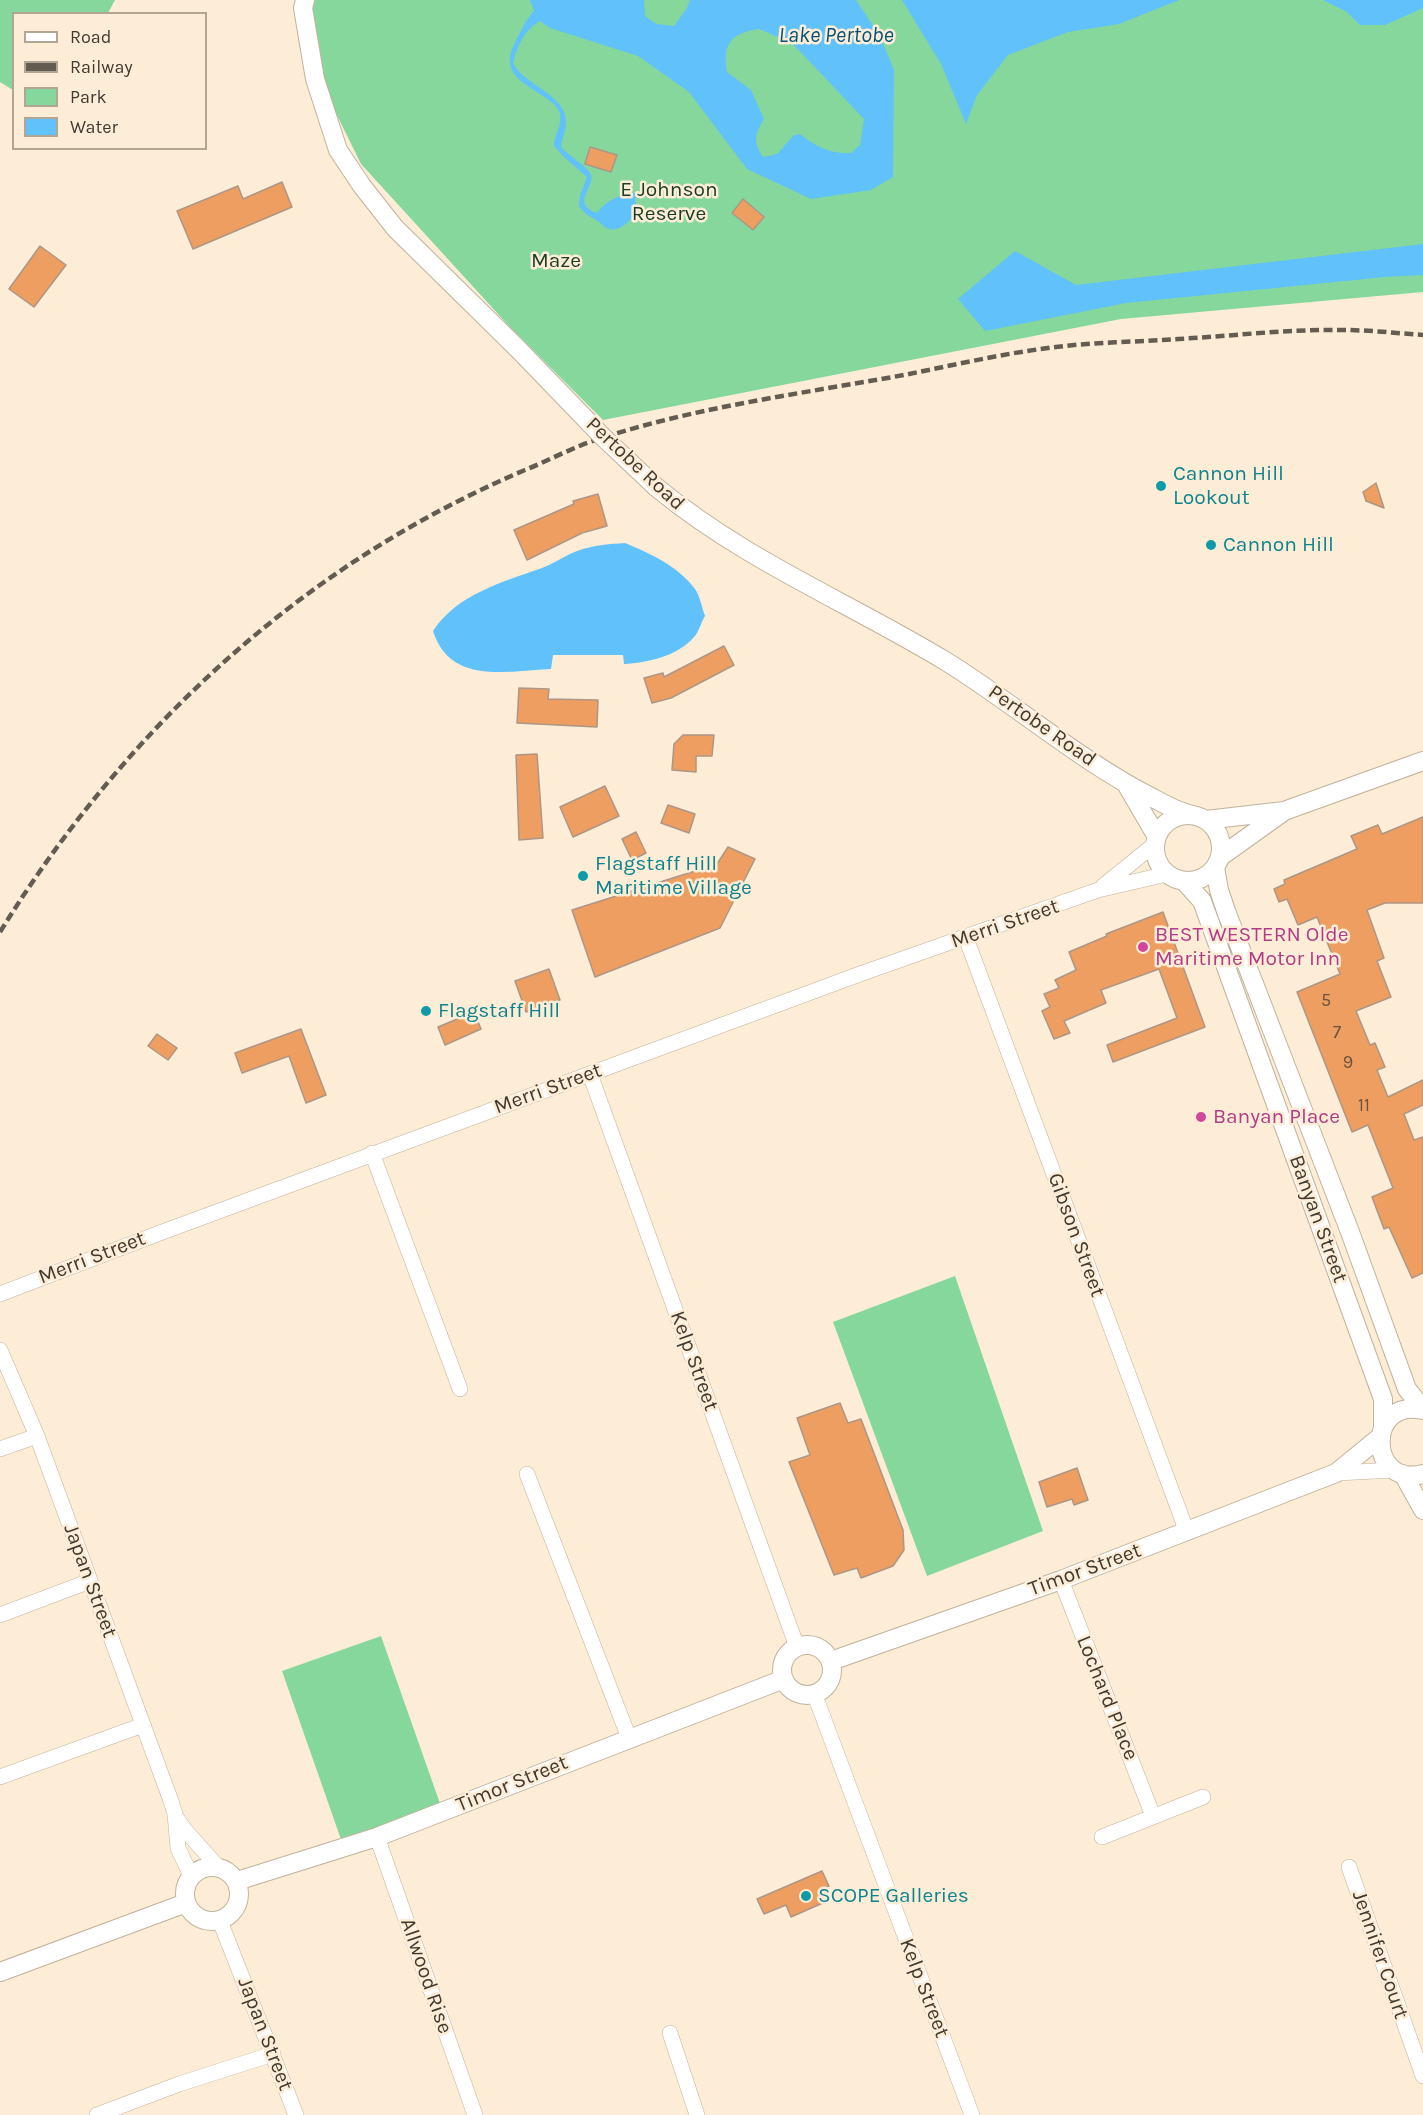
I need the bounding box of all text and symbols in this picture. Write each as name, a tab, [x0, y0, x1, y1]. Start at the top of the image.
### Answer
legend	[12, 12, 207, 150]
water label: Lake Pertobe	[778, 23, 894, 49]
text: Road	[70, 26, 111, 48]
text: Railway	[70, 56, 133, 78]
text: Park	[70, 86, 107, 108]
text: Water	[70, 116, 118, 138]
park label: E Johnson Reserve	[620, 177, 718, 227]
park label: Maze	[531, 248, 581, 274]
street label: Pertobe Road	[580, 412, 690, 516]
place label: Cannon Hill Lookout	[1173, 461, 1284, 511]
marker: Cannon Hill Lookout	[1154, 479, 1168, 493]
place label: Cannon Hill	[1223, 532, 1334, 558]
marker: Cannon Hill	[1204, 538, 1218, 552]
street label: Pertobe Road	[983, 680, 1101, 772]
place label: Flagstaff Hill Maritime Village	[595, 851, 752, 901]
marker: Flagstaff Hill Maritime Village	[576, 869, 590, 883]
street label: Merri Street	[948, 894, 1062, 954]
place label: BEST WESTERN Olde Maritime Motor Inn	[1155, 922, 1349, 972]
marker: BEST WESTERN Olde Maritime Motor Inn	[1136, 940, 1150, 954]
house number: 5	[1321, 990, 1331, 1012]
place label: Flagstaff Hill	[438, 998, 560, 1024]
marker: Flagstaff Hill	[419, 1004, 433, 1018]
house number: 7	[1333, 1022, 1341, 1044]
house number: 9	[1343, 1052, 1353, 1074]
street label: Merri Street	[491, 1058, 605, 1120]
house number: 11	[1358, 1095, 1370, 1117]
place label: Banyan Place	[1213, 1104, 1340, 1130]
marker: Banyan Place	[1194, 1110, 1208, 1124]
street label: Banyan Street	[1283, 1152, 1353, 1286]
street label: Gibson Street	[1042, 1170, 1110, 1300]
street label: Merri Street	[35, 1226, 149, 1290]
street label: Kelp Street	[664, 1308, 724, 1414]
street label: Japan Street	[58, 1521, 122, 1641]
street label: Timor Street	[1025, 1538, 1145, 1602]
street label: Lochard Place	[1071, 1632, 1143, 1764]
street label: Timor Street	[453, 1750, 571, 1818]
place label: SCOPE Galleries	[818, 1883, 969, 1909]
street label: Jennifer Court	[1346, 1888, 1414, 2022]
marker: SCOPE Galleries	[799, 1889, 813, 1903]
street label: Allwood Rise	[394, 1915, 458, 2037]
street label: Kelp Street	[894, 1935, 954, 2041]
street label: Japan Street	[232, 1974, 298, 2094]

